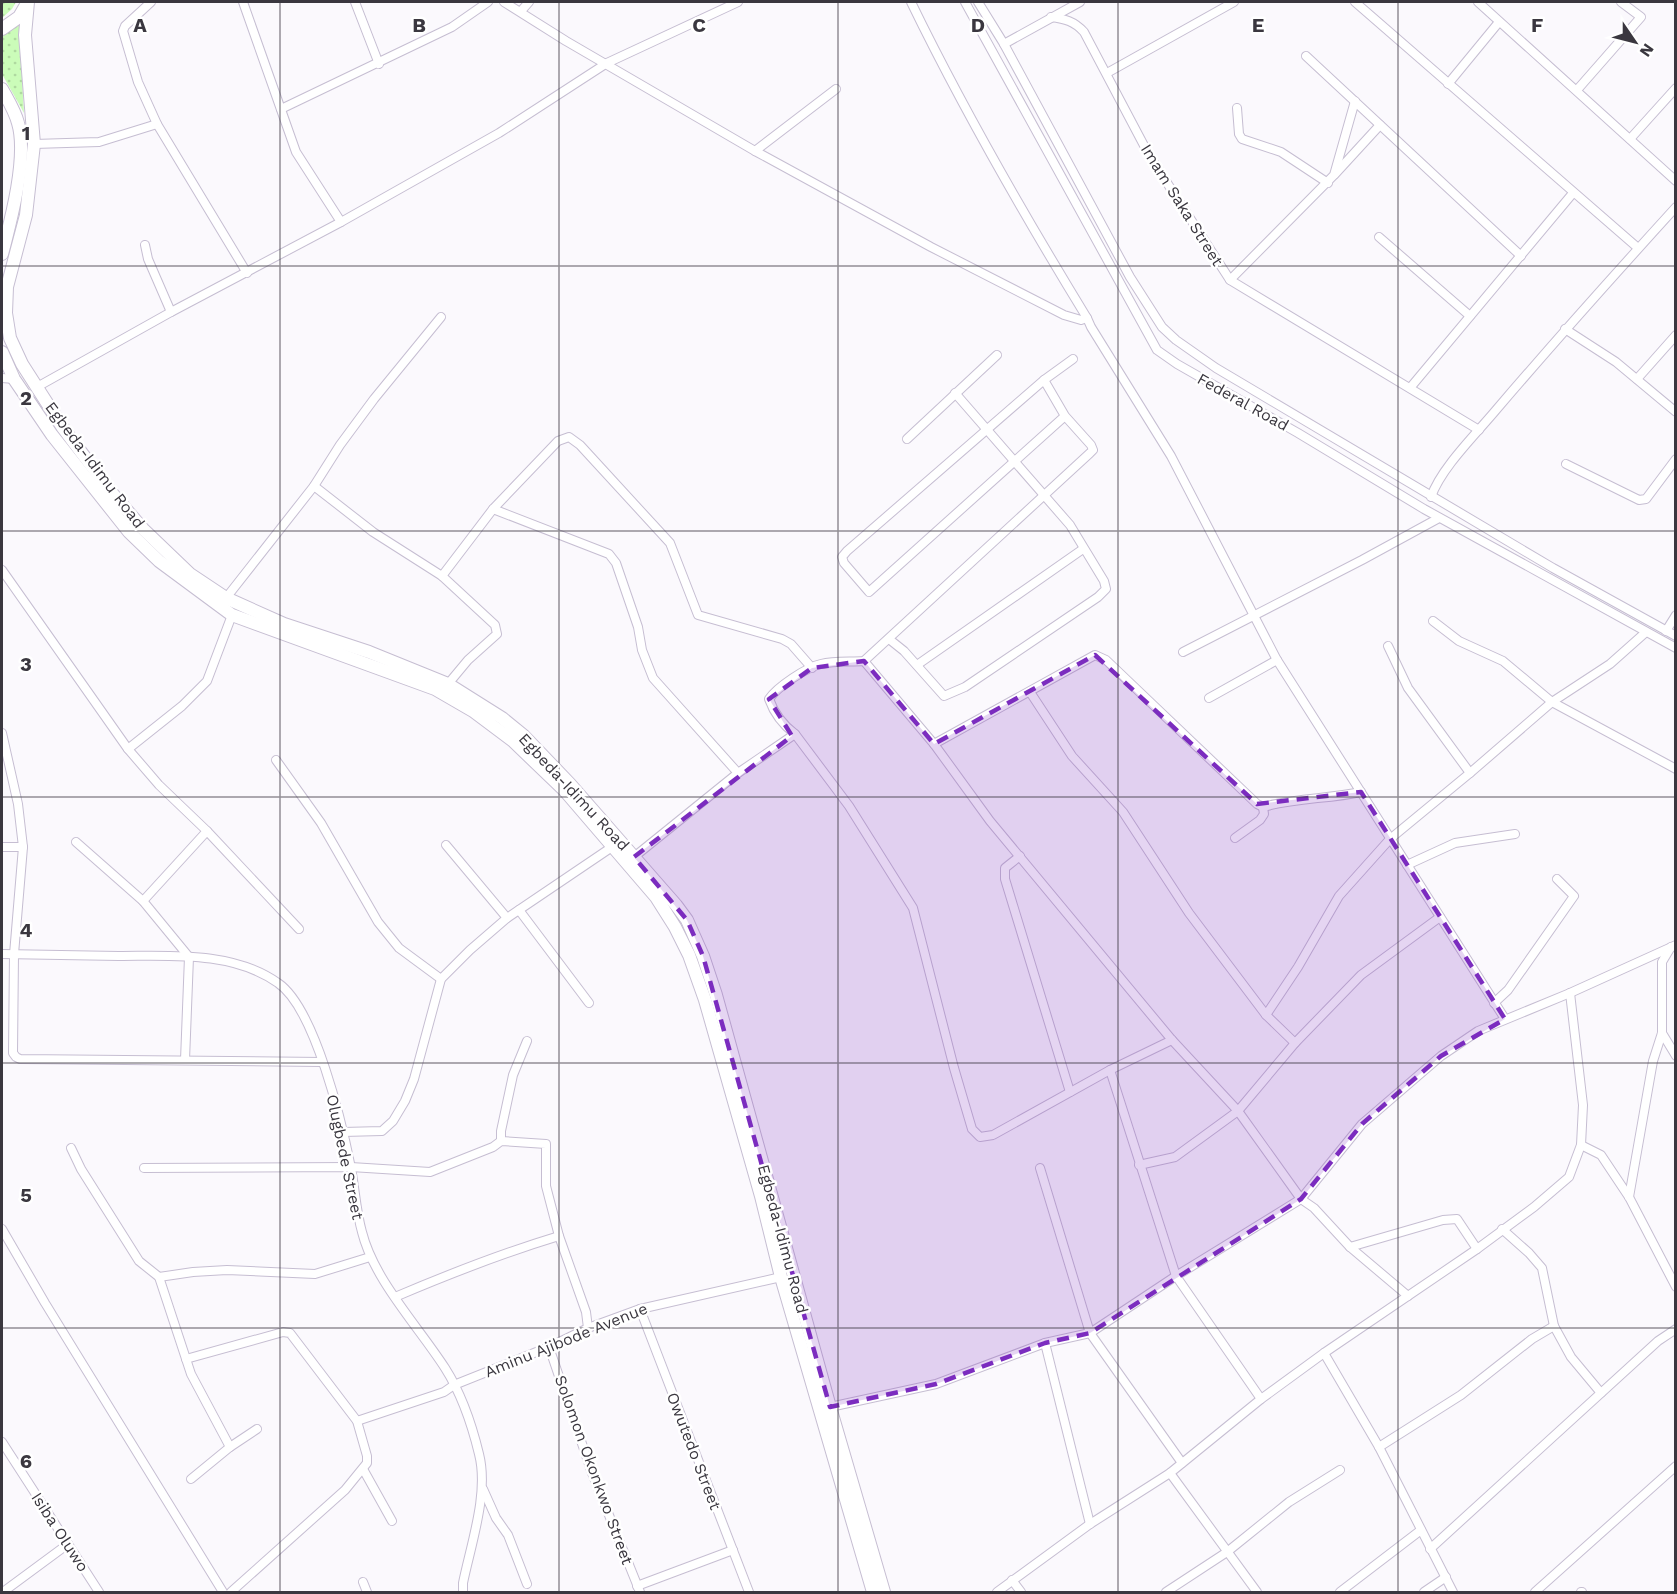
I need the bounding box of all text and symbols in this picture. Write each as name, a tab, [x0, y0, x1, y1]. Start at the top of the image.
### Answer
north arrow	[1605, 12, 1665, 72]
text: A	[133, 13, 147, 37]
text: B	[412, 13, 426, 37]
text: C	[692, 13, 706, 37]
text: D	[971, 13, 985, 37]
text: E	[1252, 13, 1264, 37]
text: F	[1531, 13, 1543, 37]
text: N	[1636, 40, 1658, 61]
text: 1	[22, 121, 30, 145]
street label: Imam Saka Street	[1137, 141, 1227, 270]
street label: Federal Road	[1194, 369, 1292, 435]
text: 2	[20, 386, 32, 410]
street label: Egbeda-Idimu Road	[41, 398, 149, 532]
text: 3	[20, 652, 32, 676]
street label: Egbeda-Idimu Road	[515, 729, 633, 855]
text: 4	[20, 918, 33, 942]
street label: Olugbede Street	[322, 1093, 368, 1222]
street label: Egbeda-Idimu Road	[754, 1162, 812, 1316]
text: 5	[20, 1183, 32, 1207]
street label: Aminu Ajibode Avenue	[482, 1299, 650, 1381]
street label: Solomon Okonkwo Street	[551, 1373, 637, 1568]
street label: Owutedo Street	[663, 1390, 725, 1513]
text: 6	[20, 1449, 32, 1473]
street label: Isiba Oluwo	[27, 1489, 93, 1575]

